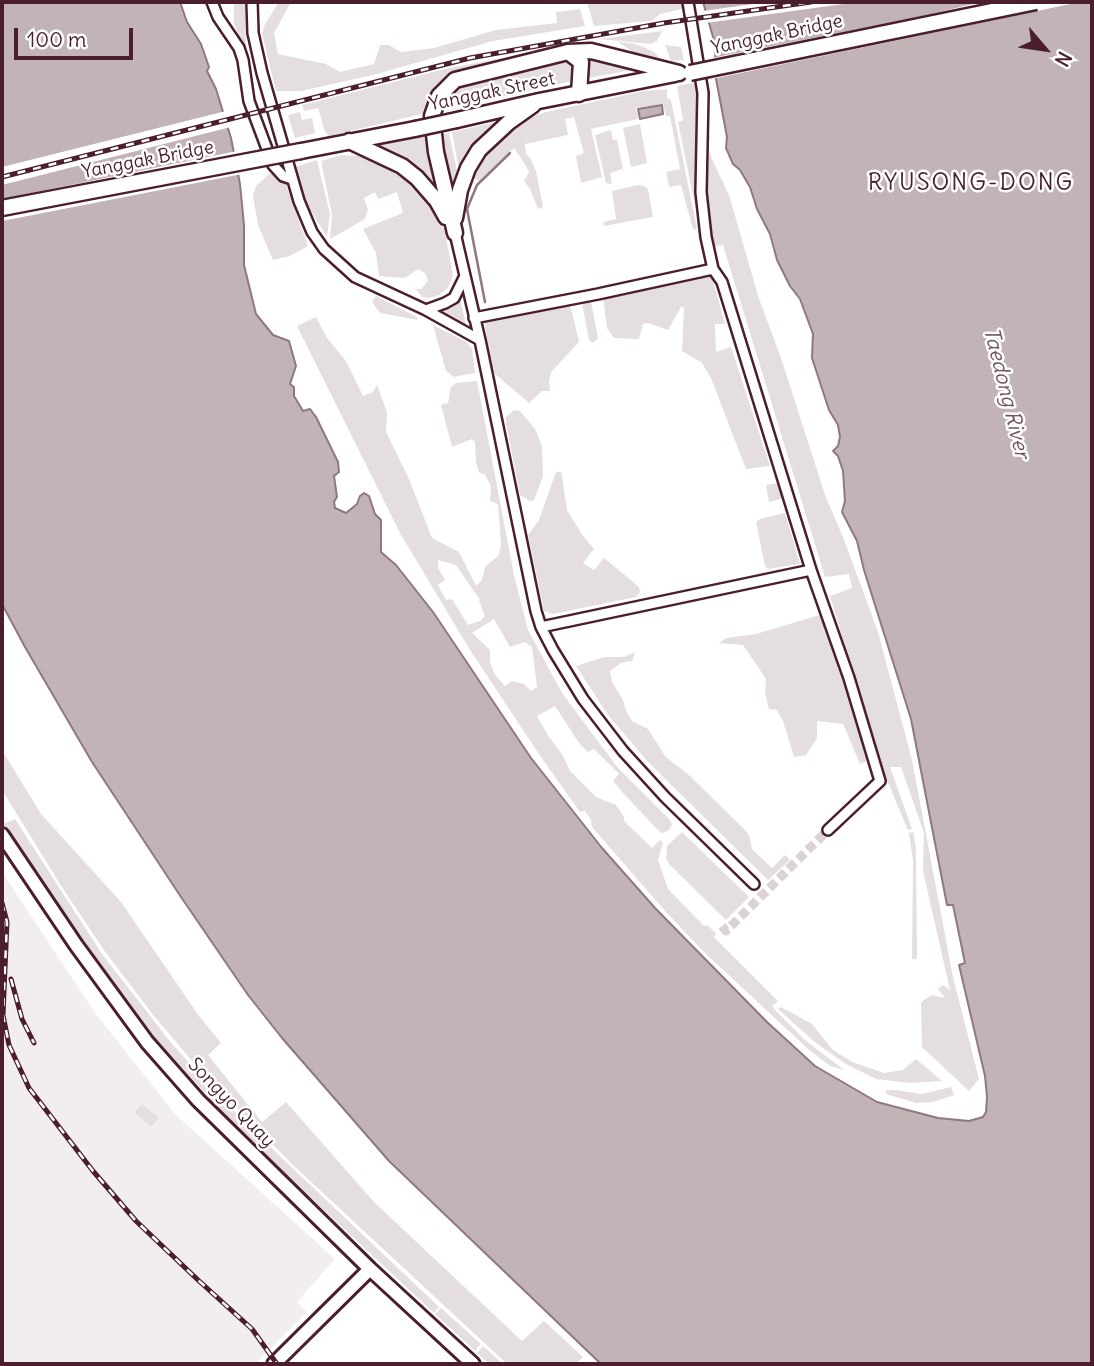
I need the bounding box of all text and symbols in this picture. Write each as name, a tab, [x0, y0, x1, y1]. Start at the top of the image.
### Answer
street label: Yanggak Bridge	[709, 10, 845, 60]
scale bar	[18, 14, 136, 58]
north arrow	[1010, 14, 1080, 84]
text: 100 m	[27, 26, 86, 53]
text: N	[1050, 48, 1077, 71]
street label: Yanggak Street	[427, 68, 557, 116]
street label: Yanggak Bridge	[80, 136, 216, 184]
district label: RYUSONG-DONG	[869, 169, 1073, 197]
water label: Taedong River	[978, 325, 1034, 461]
street label: Songyo Quay	[183, 1053, 279, 1153]

